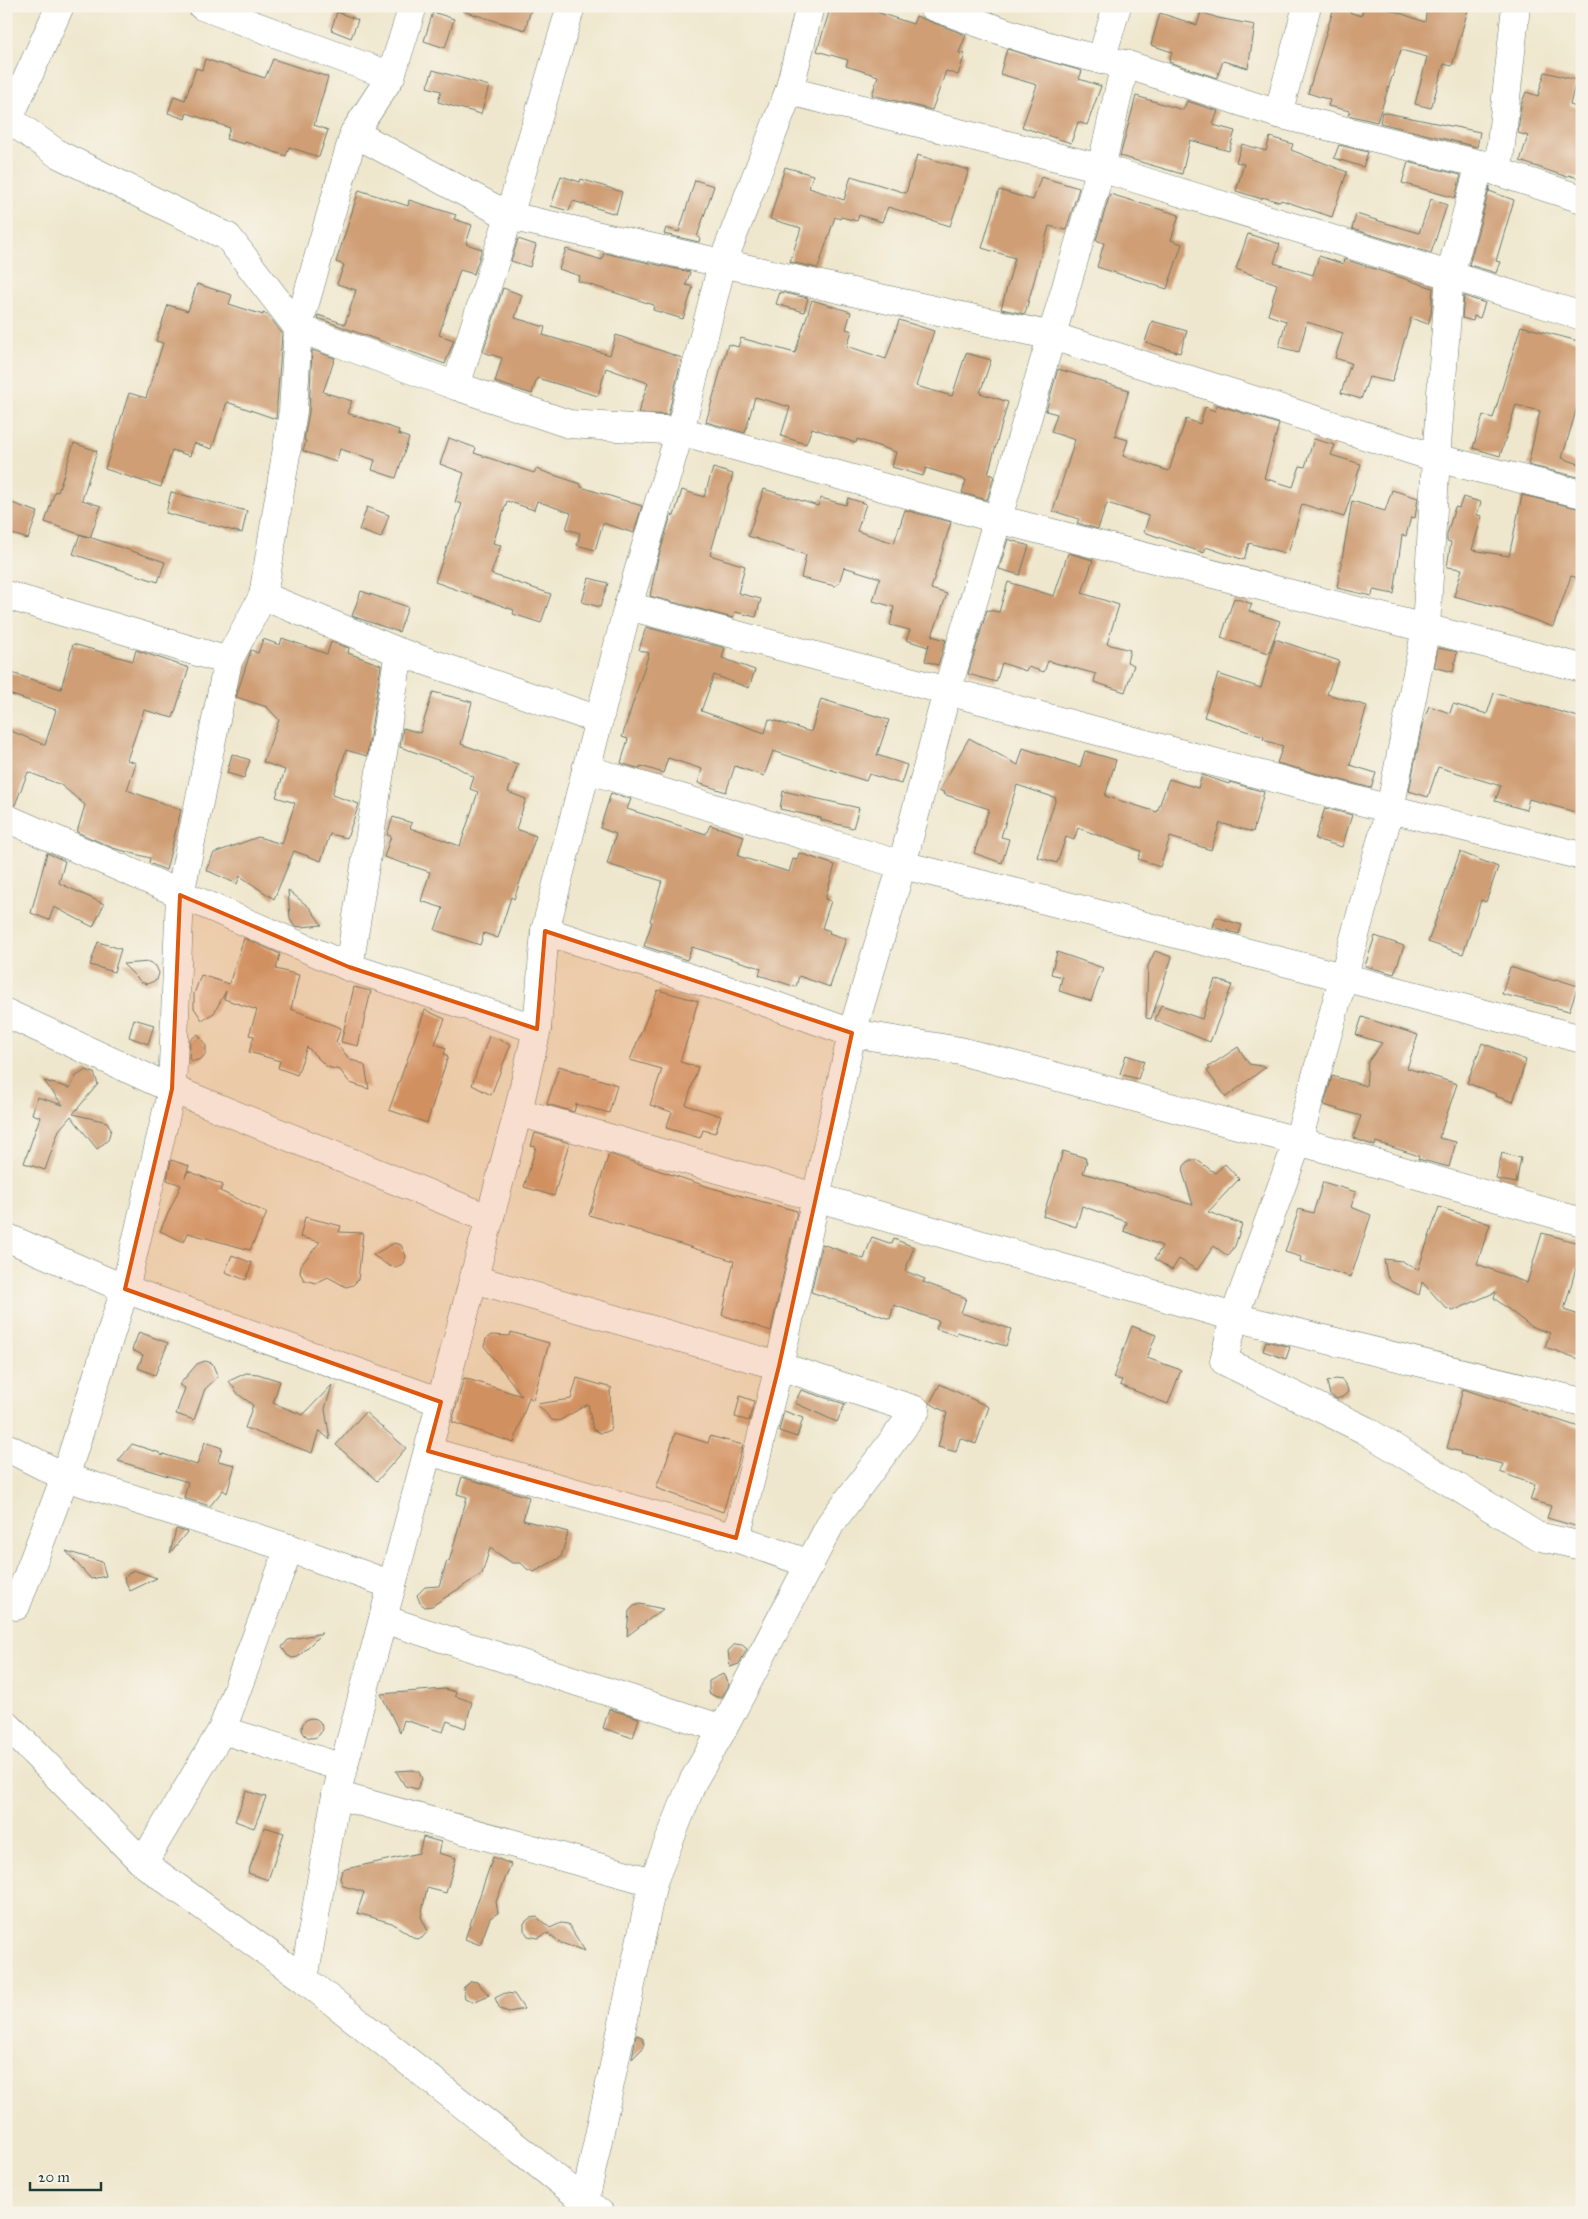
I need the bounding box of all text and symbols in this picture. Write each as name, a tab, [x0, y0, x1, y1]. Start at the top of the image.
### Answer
scale bar	[30, 2159, 101, 2191]
text: 20 m	[38, 2168, 70, 2186]

